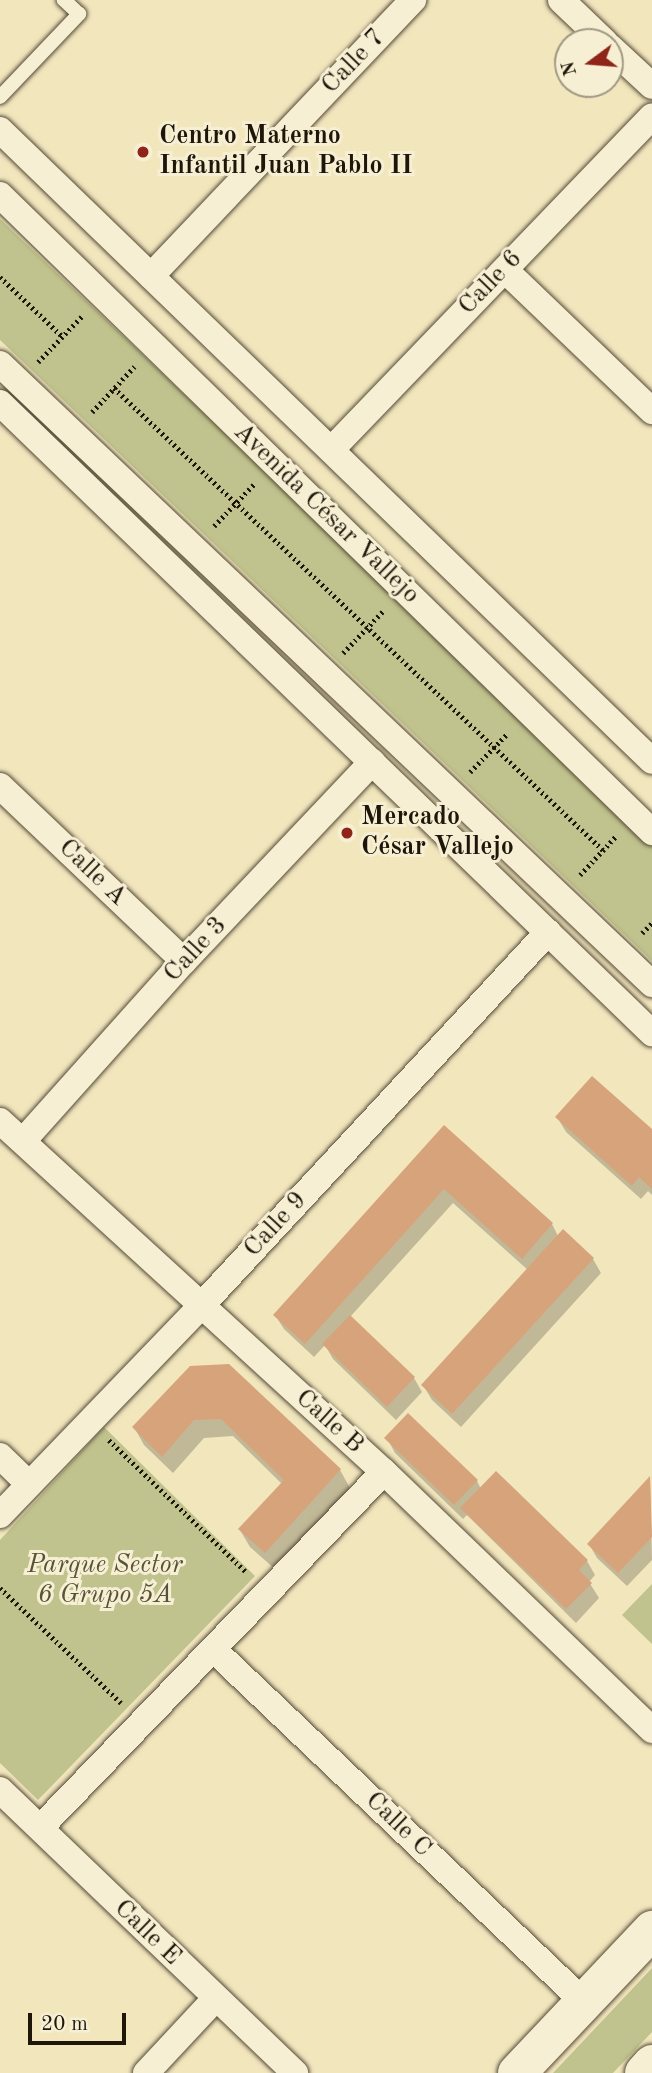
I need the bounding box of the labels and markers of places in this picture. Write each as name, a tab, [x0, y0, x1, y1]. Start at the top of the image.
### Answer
place label: Centro Materno Infantil Juan Pablo II	[159, 121, 413, 182]
marker: Centro Materno Infantil Juan Pablo II	[133, 142, 153, 162]
place label: Mercado César Vallejo	[361, 802, 514, 864]
marker: Mercado César Vallejo	[339, 825, 355, 841]

